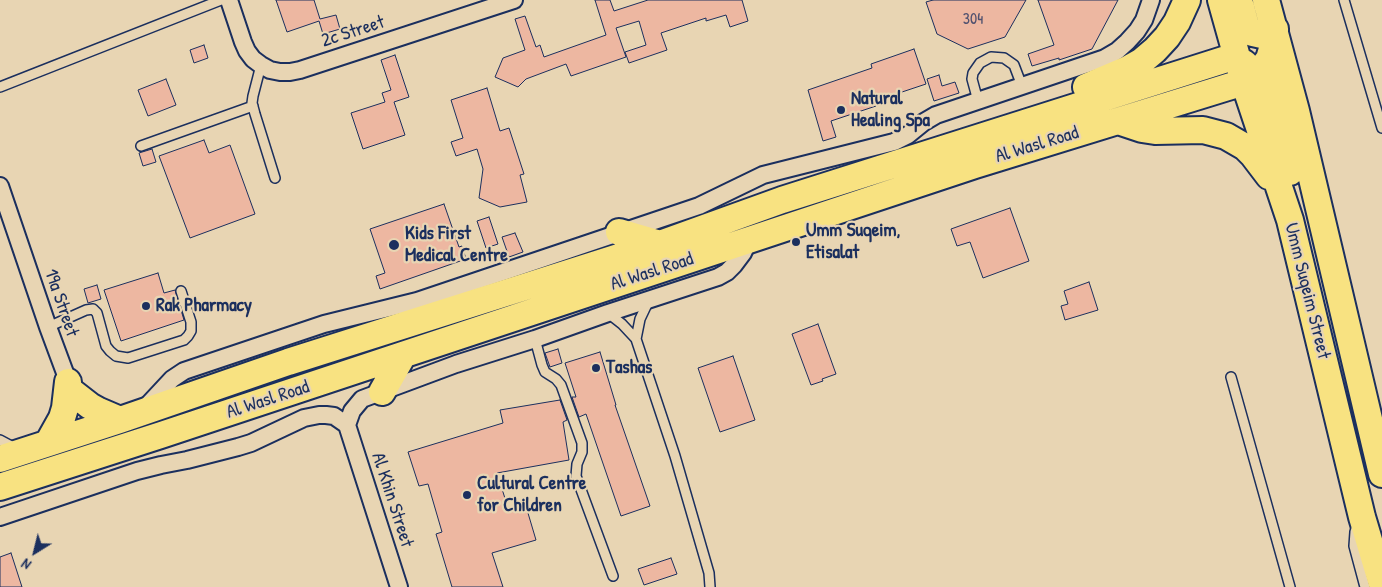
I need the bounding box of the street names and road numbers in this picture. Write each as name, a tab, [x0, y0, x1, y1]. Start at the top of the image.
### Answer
street label: 2c Street	[319, 11, 387, 53]
street label: Al Wasl Road	[993, 122, 1081, 168]
street label: Umm Suqeim Street	[1279, 221, 1335, 361]
street label: Al Wasl Road	[608, 248, 696, 296]
street label: 19a Street	[39, 266, 83, 340]
street label: Al Wasl Road	[224, 376, 312, 424]
street label: Al Khin Street	[366, 450, 418, 550]

